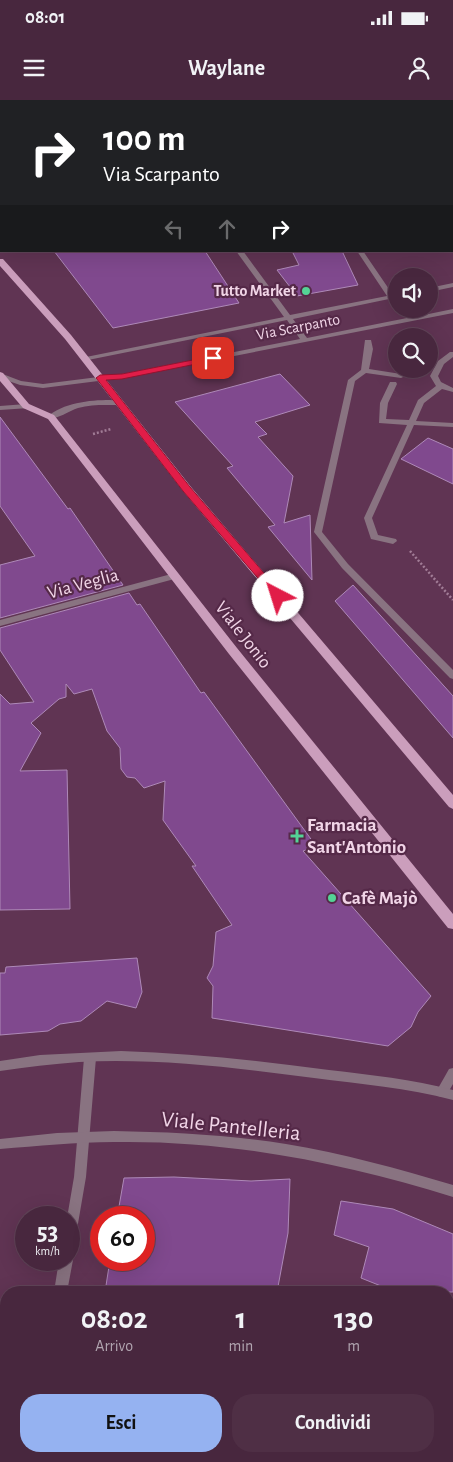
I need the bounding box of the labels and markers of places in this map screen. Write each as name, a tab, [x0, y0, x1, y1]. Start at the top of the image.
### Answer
place label: Tutto Market	[213, 283, 297, 299]
marker: Tutto Market	[300, 285, 312, 297]
pin	[192, 337, 234, 379]
place label: Farmacia Sant'Antonio	[307, 816, 406, 857]
marker: Farmacia Sant'Antonio	[291, 830, 303, 842]
place label: Cafè Majò	[342, 889, 418, 908]
marker: Cafè Majò	[326, 892, 338, 904]

